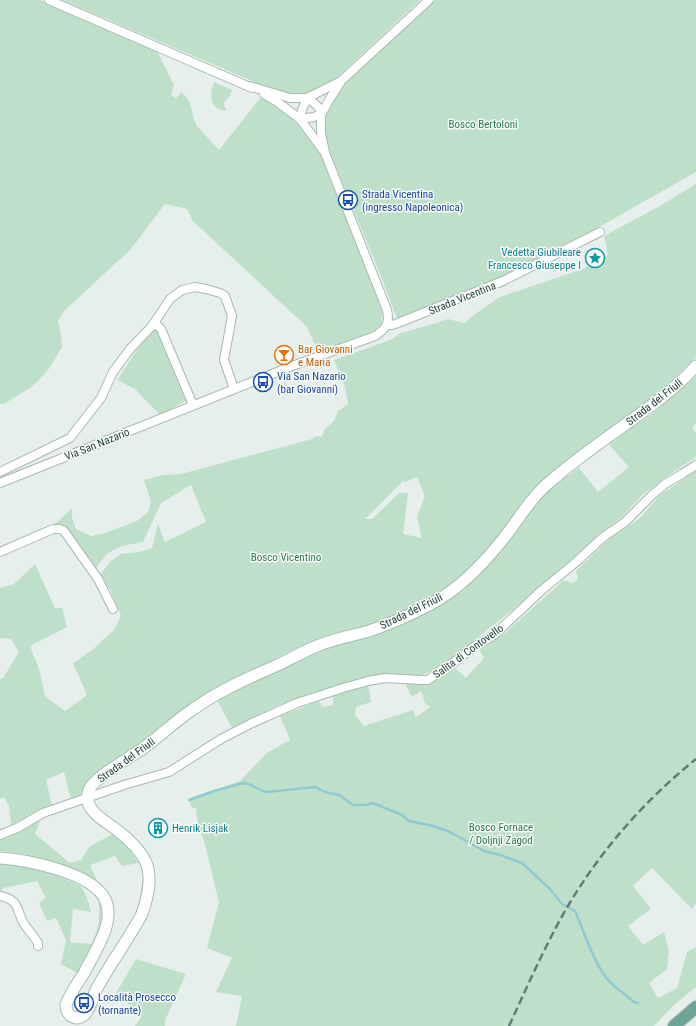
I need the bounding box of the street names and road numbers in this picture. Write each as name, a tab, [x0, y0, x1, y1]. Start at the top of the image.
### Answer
street label: Strada Vicentina	[427, 279, 498, 318]
street label: Strada del Friuli	[624, 376, 685, 428]
street label: Via San Nazario	[63, 425, 132, 463]
street label: Strada del Friuli	[378, 591, 444, 632]
street label: Salita di Contovello	[431, 621, 506, 681]
street label: Strada del Friuli	[95, 735, 157, 786]

